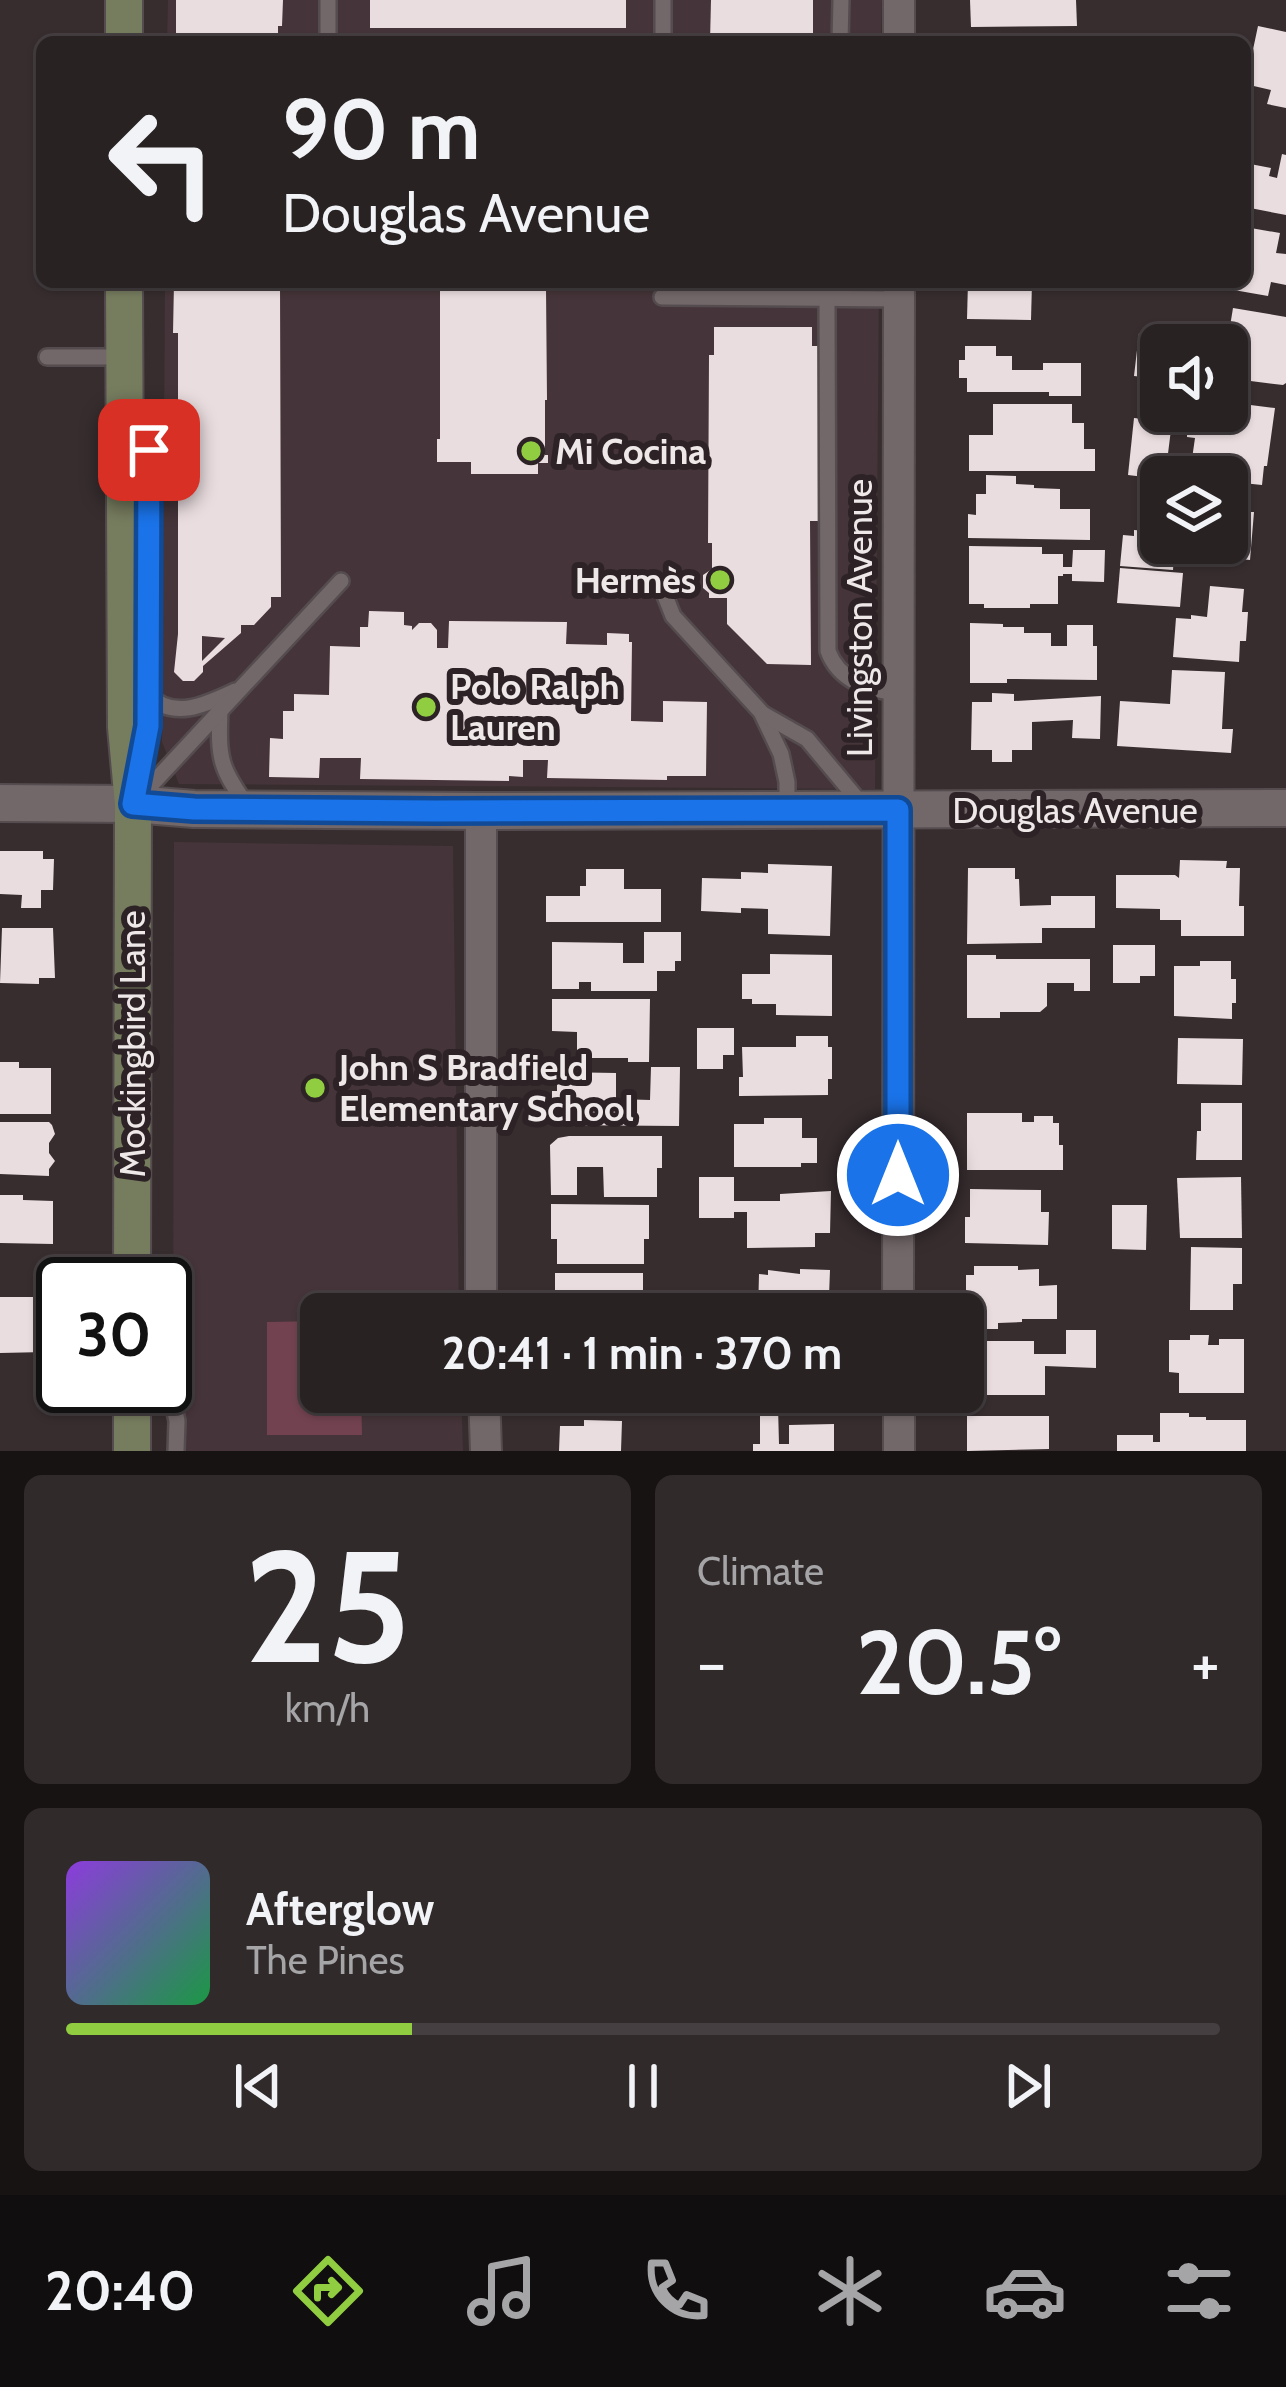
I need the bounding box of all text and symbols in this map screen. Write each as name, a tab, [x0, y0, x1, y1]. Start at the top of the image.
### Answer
text: 90 m	[282, 78, 480, 180]
icon: left	[84, 84, 240, 240]
text: Douglas Avenue	[282, 180, 650, 246]
map controls	[1140, 324, 1248, 564]
button: sound	[1140, 324, 1248, 432]
pin	[98, 399, 200, 501]
icon: arrive	[116, 417, 182, 483]
place label: Mi Cocina	[555, 429, 706, 473]
marker: Mi Cocina	[518, 438, 544, 464]
button: layers	[1140, 456, 1248, 564]
street label: Livingston Avenue	[837, 479, 881, 757]
place label: Hermès	[575, 558, 696, 602]
marker: Hermès	[707, 567, 733, 593]
place label: Polo Ralph Lauren	[450, 664, 620, 749]
marker: Polo Ralph Lauren	[413, 694, 439, 720]
street label: Douglas Avenue	[952, 788, 1198, 832]
street label: Mockingbird Lane	[110, 910, 154, 1178]
place label: John S Bradfield Elementary School	[338, 1045, 634, 1130]
marker: John S Bradfield Elementary School	[302, 1075, 328, 1101]
position arrow	[835, 1112, 961, 1238]
speed limit sign: 30	[36, 1257, 192, 1413]
text: 20:41 · 1 min · 370 m	[442, 1326, 842, 1380]
text: 25	[244, 1511, 411, 1701]
text: Climate	[697, 1547, 824, 1595]
text: 20.5°	[856, 1607, 1061, 1717]
text: −	[697, 1622, 726, 1703]
text: +	[1191, 1622, 1220, 1703]
text: km/h	[285, 1684, 370, 1732]
text: Afterglow	[246, 1882, 434, 1936]
text: The Pines	[246, 1936, 405, 1984]
icon: previous	[225, 2053, 291, 2119]
icon: pause	[610, 2053, 676, 2119]
icon: next	[995, 2053, 1061, 2119]
icon: directions	[286, 2249, 370, 2333]
icon: music	[460, 2249, 544, 2333]
icon: phone	[634, 2249, 718, 2333]
icon: climate	[808, 2249, 892, 2333]
icon: car	[983, 2249, 1067, 2333]
icon: filters	[1157, 2249, 1241, 2333]
text: 20:40	[45, 2258, 195, 2324]

